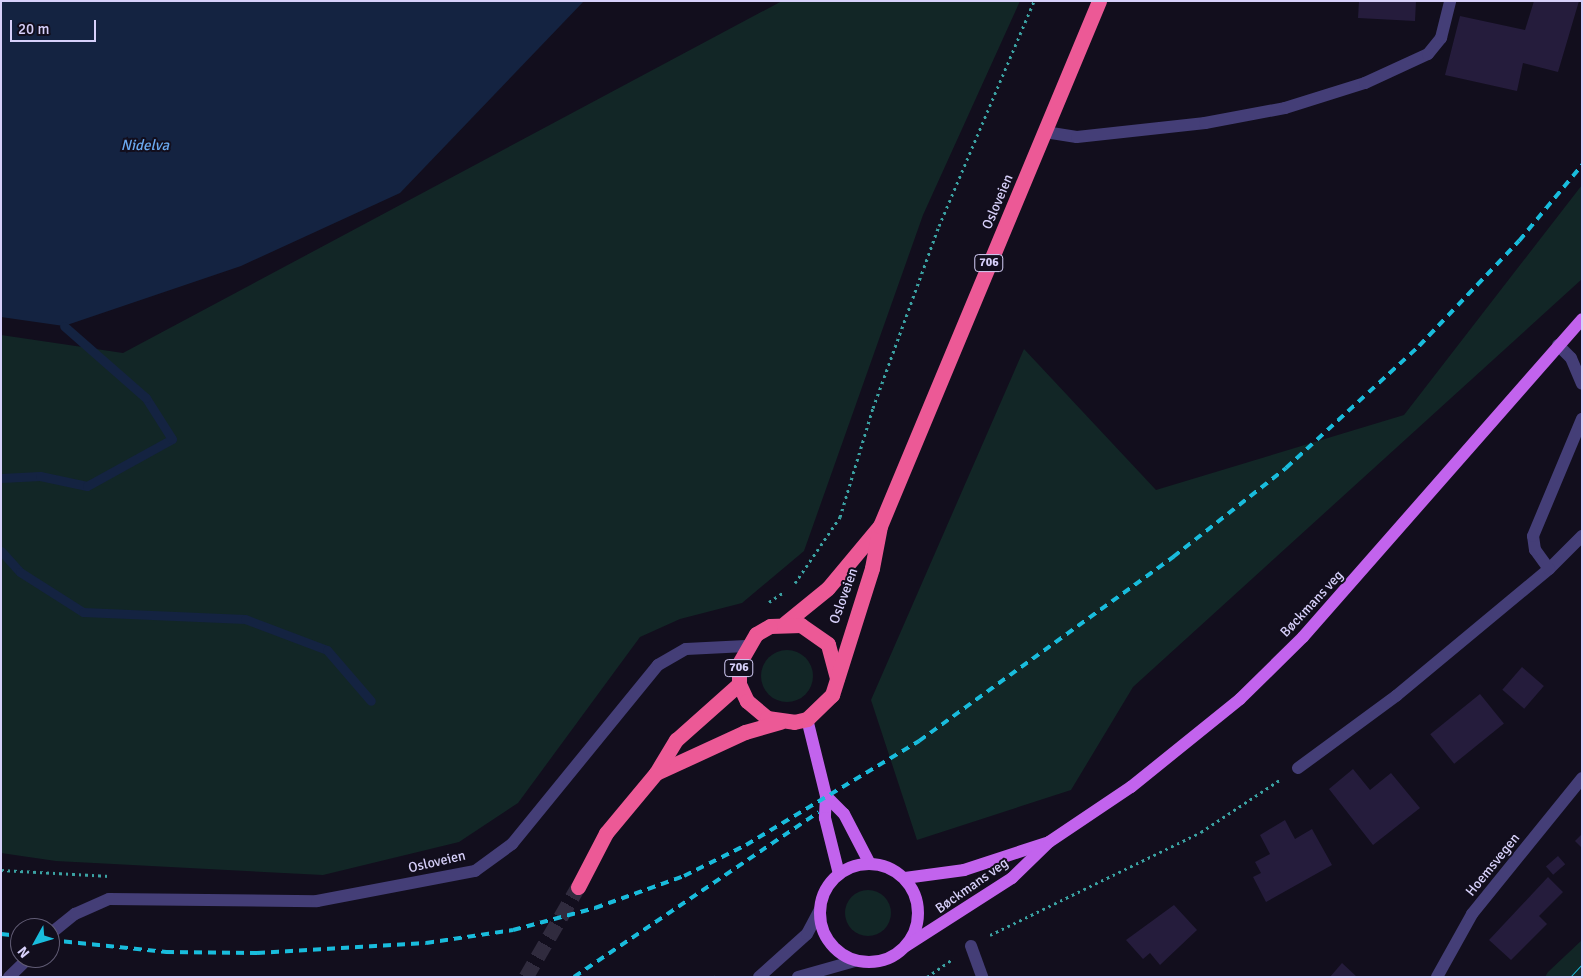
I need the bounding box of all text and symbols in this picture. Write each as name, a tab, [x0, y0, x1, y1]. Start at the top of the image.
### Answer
scale bar	[12, 10, 99, 42]
text: 20 m	[18, 20, 49, 38]
water label: Nidelva	[121, 137, 169, 155]
street label: Osloveien	[979, 172, 1017, 232]
road number: 706	[974, 254, 1004, 272]
street label: Osloveien	[826, 566, 862, 626]
street label: Bøckmans veg	[1277, 567, 1347, 641]
road number: 706	[724, 658, 754, 678]
street label: Hoemsvegen	[1462, 830, 1524, 900]
street label: Osloveien	[407, 847, 467, 877]
street label: Bøckmans veg	[932, 855, 1012, 917]
north arrow	[10, 918, 60, 968]
text: N	[14, 943, 33, 961]

